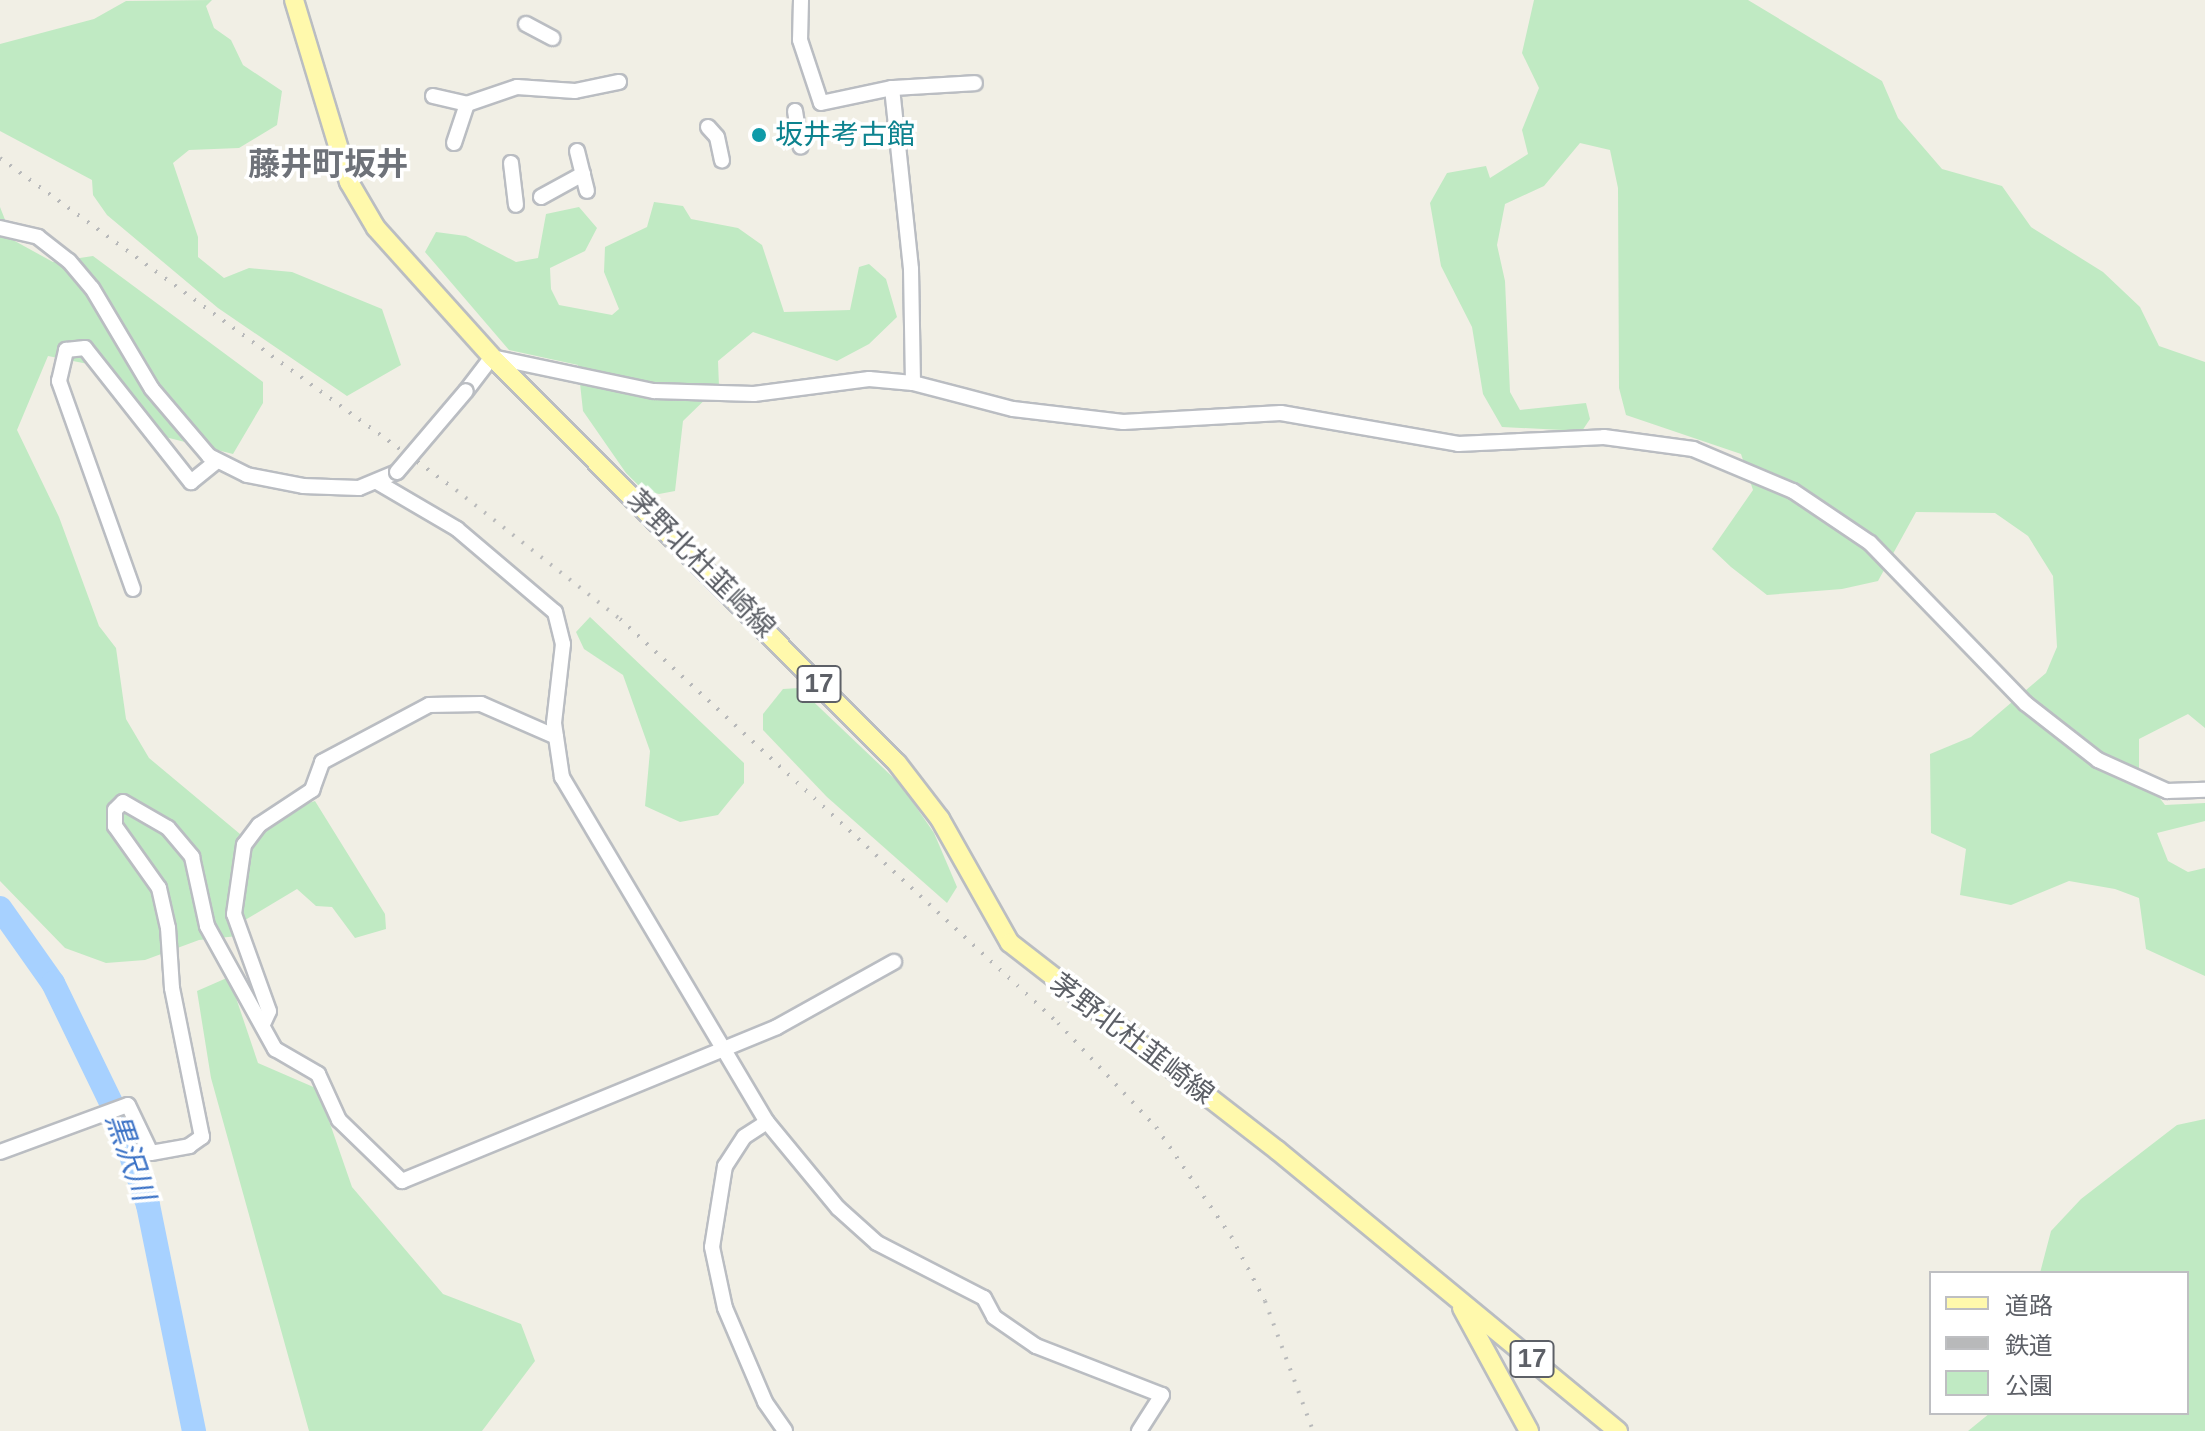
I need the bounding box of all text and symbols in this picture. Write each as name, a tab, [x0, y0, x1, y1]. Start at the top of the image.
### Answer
place label: 坂井考古館	[775, 118, 915, 152]
marker: 坂井考古館	[750, 126, 768, 144]
district label: 藤井町坂井	[248, 145, 408, 183]
street label: 茅野北杜韮崎線	[620, 483, 782, 645]
road number: 17	[795, 662, 843, 706]
street label: 茅野北杜韮崎線	[1044, 967, 1220, 1111]
water label: 黒沢川	[98, 1109, 162, 1205]
legend	[1929, 1271, 2189, 1415]
text: 道路	[2005, 1292, 2053, 1319]
text: 鉄道	[2005, 1332, 2053, 1359]
road number: 17	[1508, 1337, 1556, 1381]
text: 公園	[2005, 1372, 2053, 1399]

